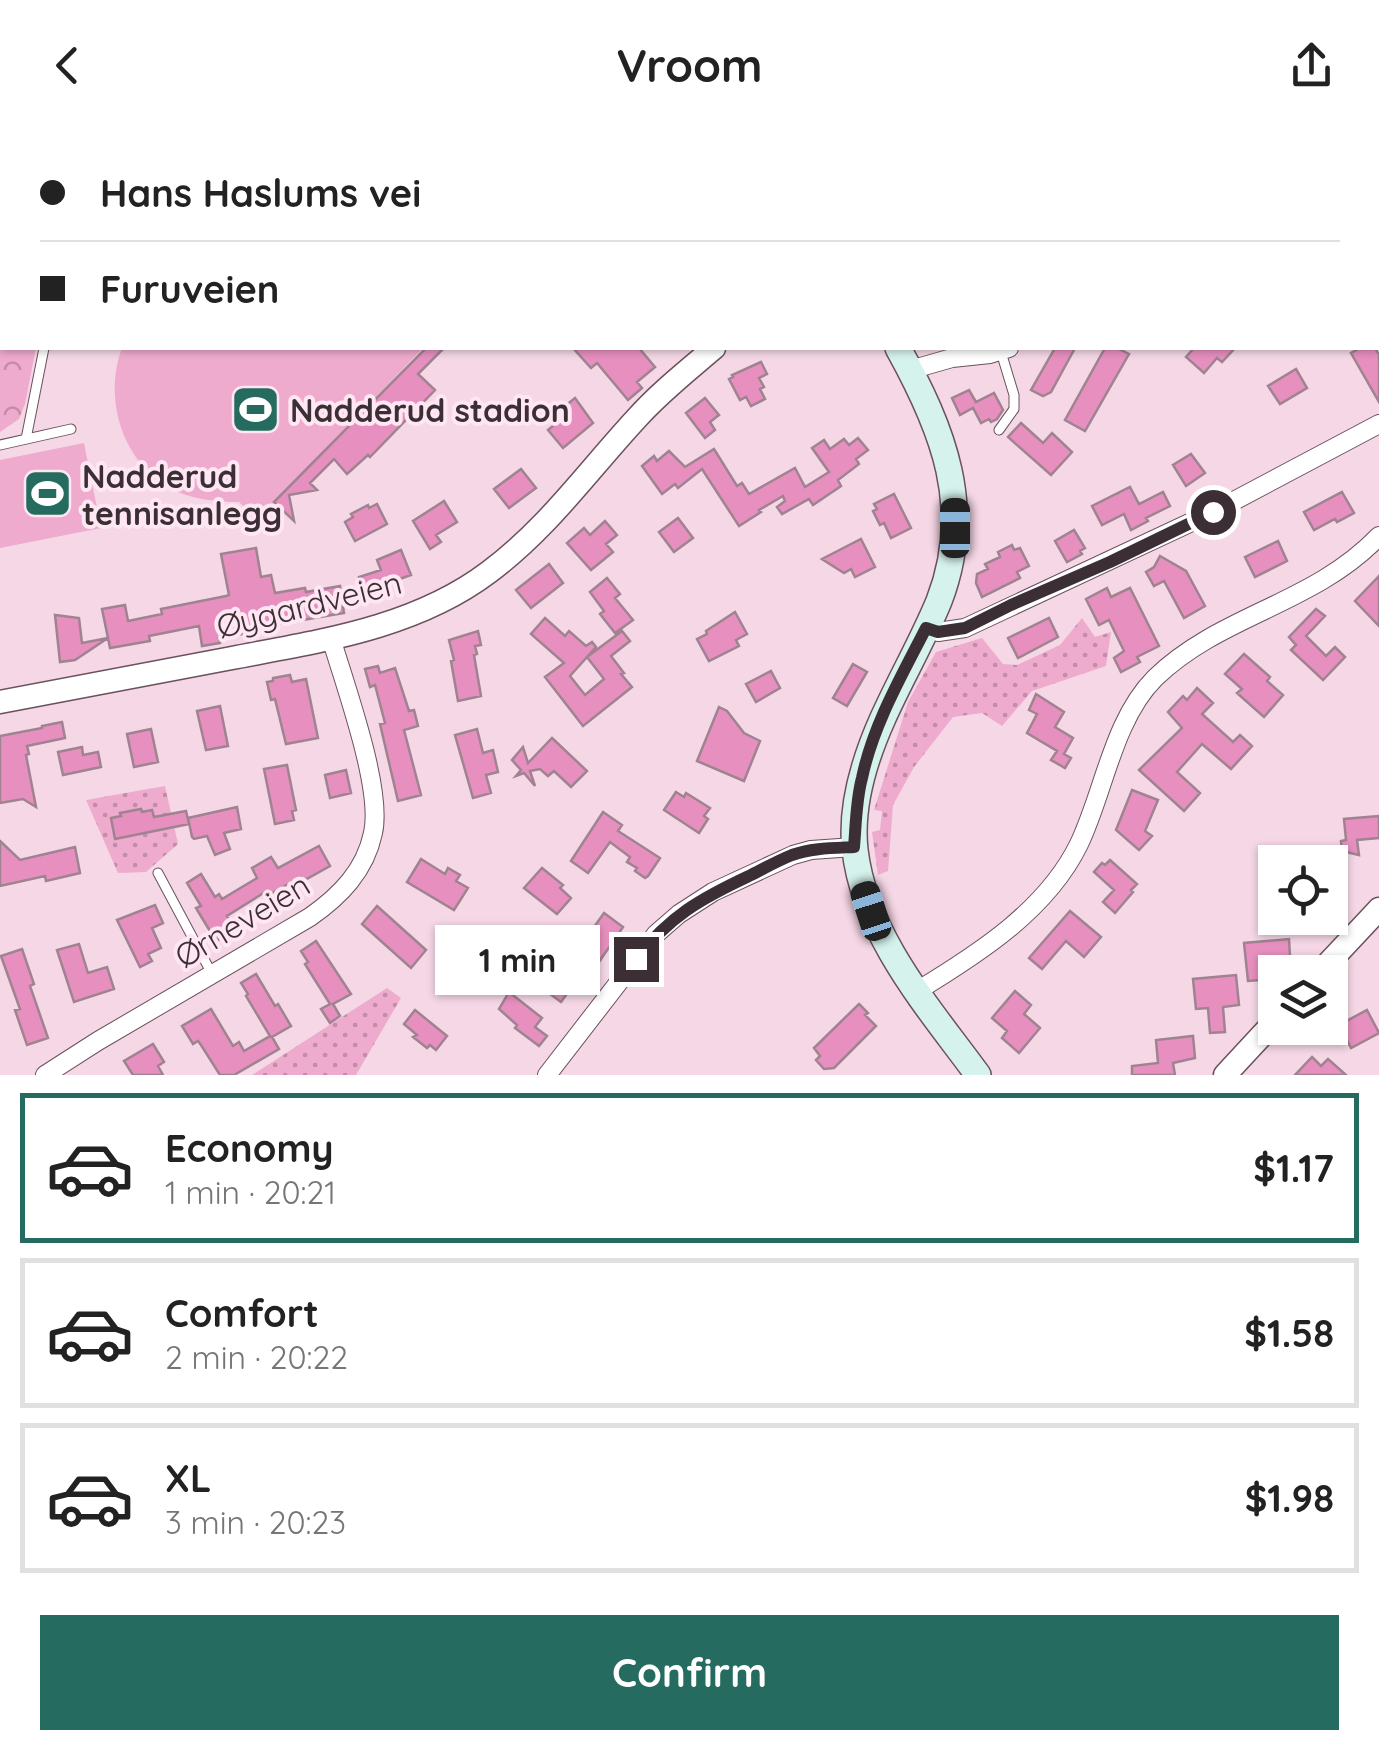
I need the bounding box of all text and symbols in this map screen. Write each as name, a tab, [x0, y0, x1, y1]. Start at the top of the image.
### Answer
text: Vroom	[616, 37, 763, 93]
icon: back	[40, 38, 95, 93]
icon: share	[1284, 38, 1339, 93]
text: Hans Haslums vei	[100, 169, 421, 217]
text: Furuveien	[100, 265, 280, 313]
sports icon: Nadderud stadion	[229, 384, 281, 436]
place label: Nadderud stadion	[290, 390, 570, 430]
place label: Nadderud tennisanlegg	[82, 456, 282, 533]
sports icon: Nadderud tennisanlegg	[21, 468, 73, 520]
route start	[1191, 490, 1236, 535]
car	[940, 498, 970, 558]
street label: Øygardveien	[212, 562, 406, 646]
map controls	[1258, 845, 1348, 1045]
button: locate	[1258, 845, 1348, 935]
street label: Ørneveien	[167, 864, 317, 976]
car	[847, 878, 895, 944]
callout: 1 min	[436, 924, 601, 994]
route end	[614, 937, 659, 982]
text: 1 min	[479, 940, 556, 980]
button: layers	[1258, 955, 1348, 1045]
icon: car	[45, 1123, 135, 1213]
text: Economy	[165, 1124, 334, 1172]
text: $1.17	[1253, 1144, 1334, 1192]
text: 1 min · 20:21	[165, 1172, 336, 1212]
icon: car	[45, 1288, 135, 1378]
text: Comfort	[165, 1289, 319, 1337]
text: $1.58	[1244, 1309, 1334, 1357]
text: 2 min · 20:22	[165, 1337, 348, 1377]
icon: car	[45, 1453, 135, 1543]
text: XL	[165, 1454, 211, 1502]
text: $1.98	[1245, 1474, 1334, 1522]
text: 3 min · 20:23	[165, 1502, 346, 1542]
button: Confirm	[40, 1615, 1339, 1730]

